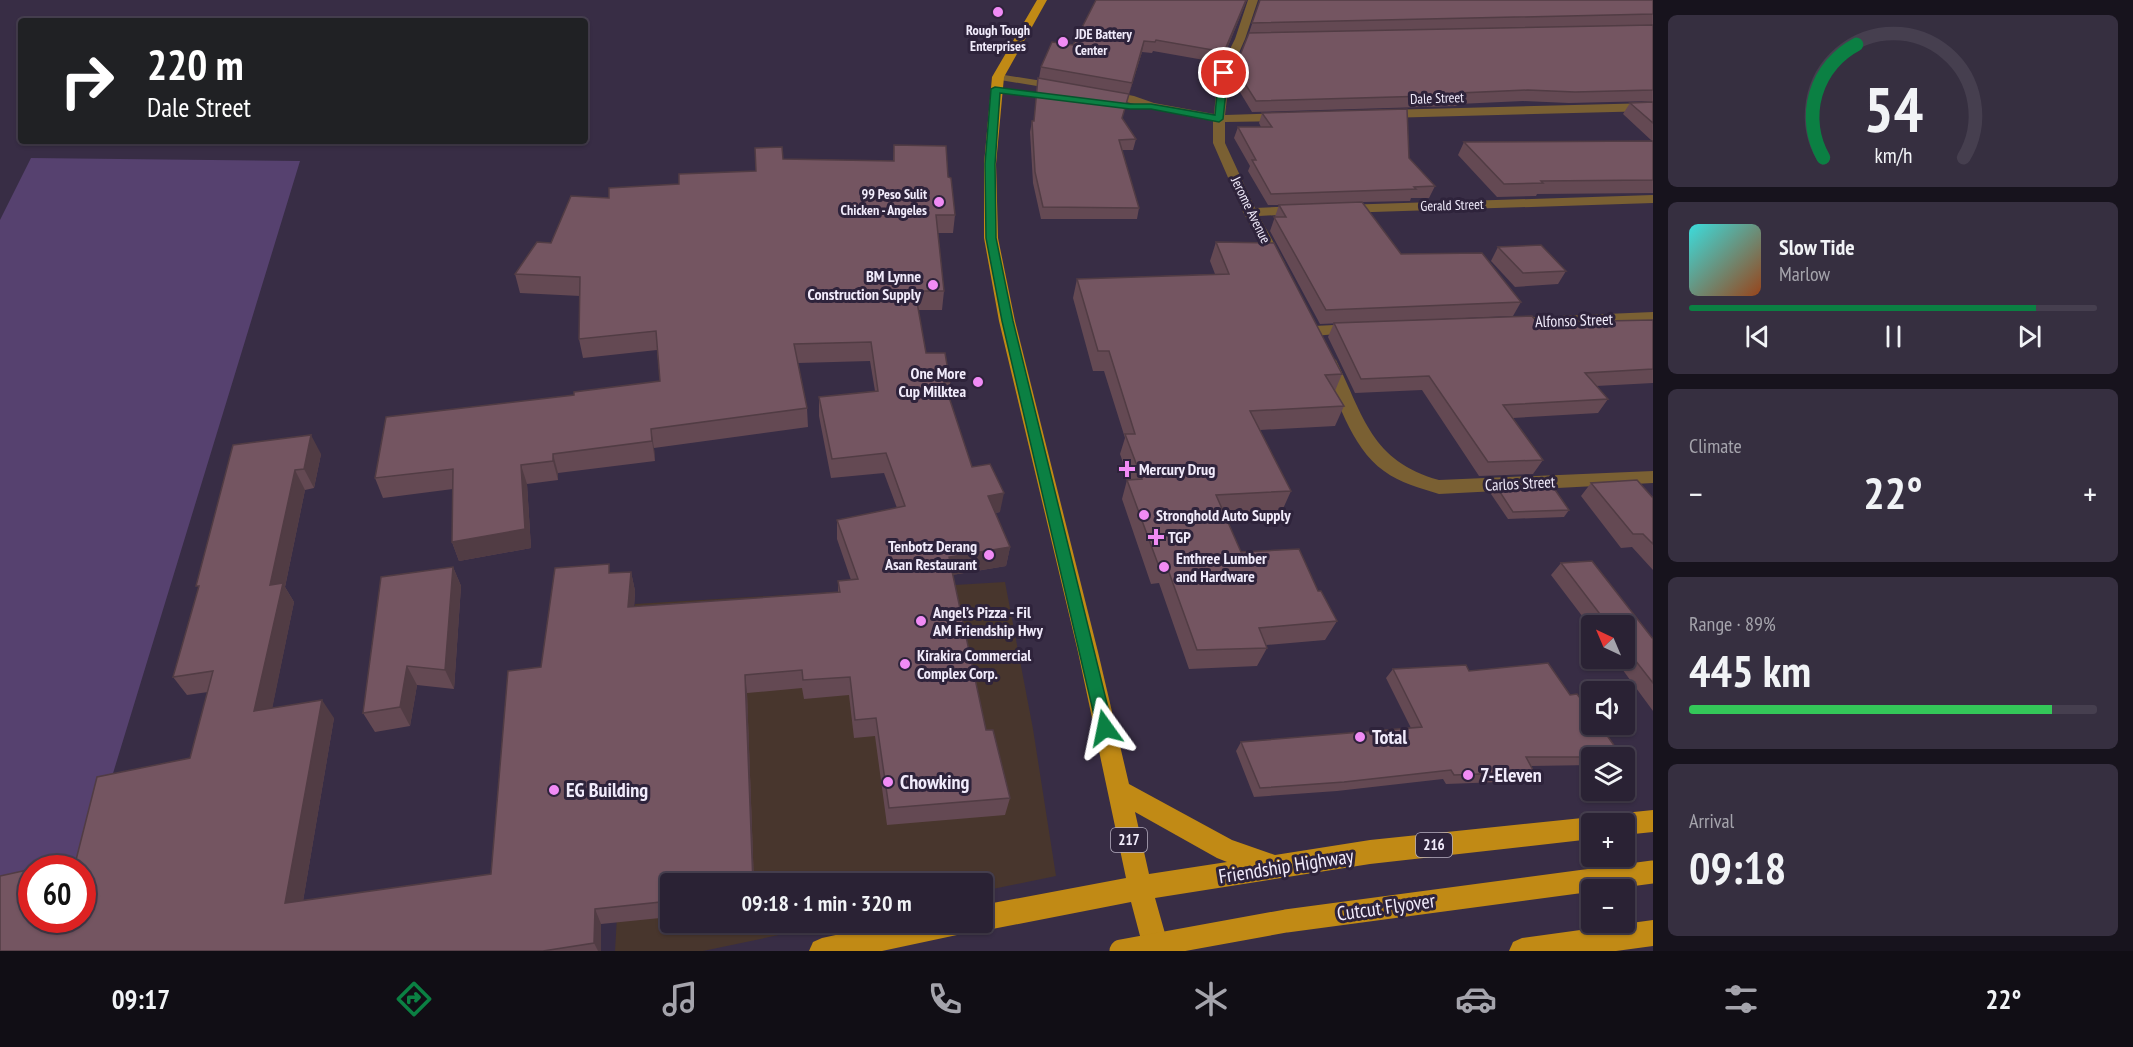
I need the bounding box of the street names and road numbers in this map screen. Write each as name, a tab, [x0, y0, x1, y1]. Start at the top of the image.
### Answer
street label: Dale Street	[1410, 88, 1464, 108]
street label: Jerome Avenue	[1227, 173, 1275, 246]
street label: Gerald Street	[1420, 195, 1484, 215]
street label: Alfonso Street	[1535, 309, 1614, 331]
street label: Carlos Street	[1484, 471, 1556, 495]
road number: 217	[1111, 828, 1147, 852]
road number: 216	[1416, 833, 1452, 857]
street label: Friendship Highway	[1217, 842, 1356, 890]
street label: Cutcut Flyover	[1335, 887, 1437, 927]

